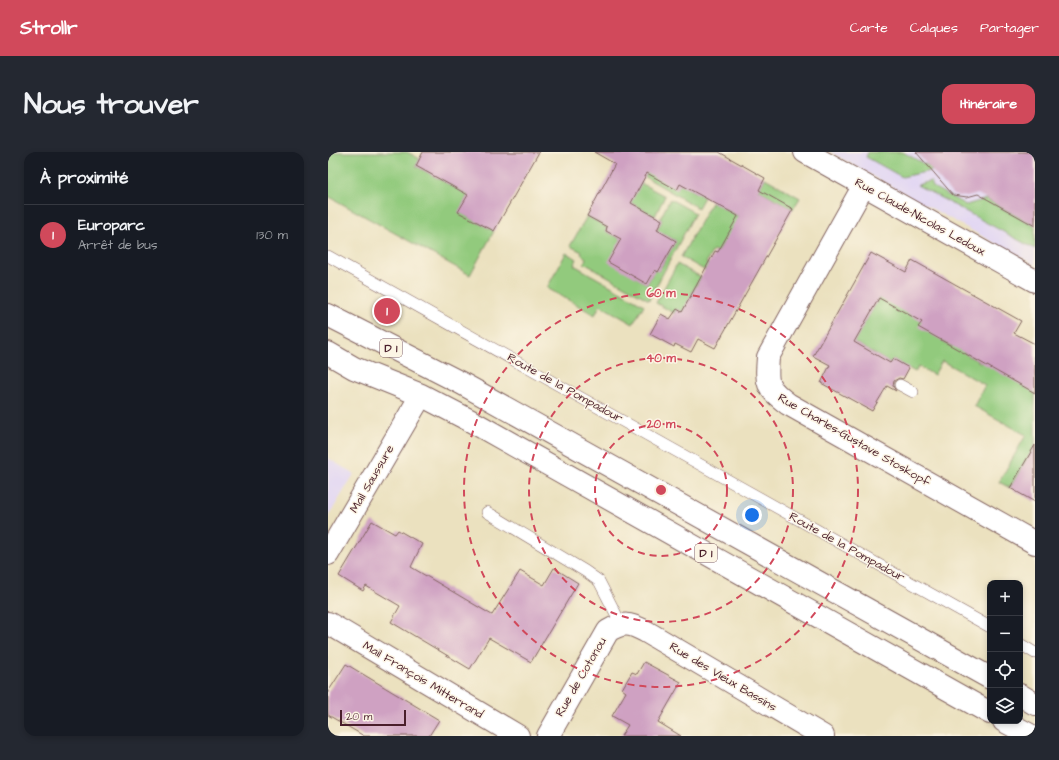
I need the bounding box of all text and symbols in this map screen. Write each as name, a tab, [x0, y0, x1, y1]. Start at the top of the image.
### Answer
text: Strollr	[20, 15, 78, 42]
text: Carte	[850, 18, 888, 38]
text: Calques	[910, 18, 958, 38]
text: Partager	[980, 18, 1039, 38]
button: Itinéraire	[942, 84, 1035, 124]
text: Nous trouver	[24, 85, 199, 124]
text: À proximité	[40, 166, 129, 190]
street label: Rue Claude-Nicolas Ledoux	[852, 174, 989, 260]
text: Europarc	[78, 215, 145, 236]
text: 1	[52, 226, 54, 244]
text: 130 m	[256, 226, 288, 244]
text: Arrêt de bus	[78, 236, 158, 254]
text: 60 m	[646, 285, 676, 302]
pin: 1	[374, 296, 400, 326]
road number: D 1	[380, 339, 402, 357]
street label: Route de la Pompadour	[504, 349, 626, 427]
text: 40 m	[646, 350, 677, 367]
street label: Rue Charles-Gustave Stoskopf	[775, 389, 934, 491]
text: 20 m	[646, 416, 676, 433]
street label: Mail Saussure	[346, 442, 399, 516]
centre of rings	[654, 483, 668, 497]
your location	[742, 505, 762, 525]
street label: Route de la Pompadour	[786, 508, 908, 586]
road number: D 1	[695, 544, 717, 562]
map controls	[987, 580, 1023, 724]
button: +	[987, 580, 1023, 616]
button: −	[987, 616, 1023, 652]
street label: Rue de Cotonou	[551, 634, 611, 720]
street label: Mail François Mitterrand	[359, 637, 487, 723]
street label: Rue des Vieux Bassins	[666, 638, 780, 716]
button: locate	[987, 652, 1023, 688]
button: layers	[987, 688, 1023, 724]
scale bar	[340, 708, 406, 727]
text: 20 m	[346, 709, 372, 724]

